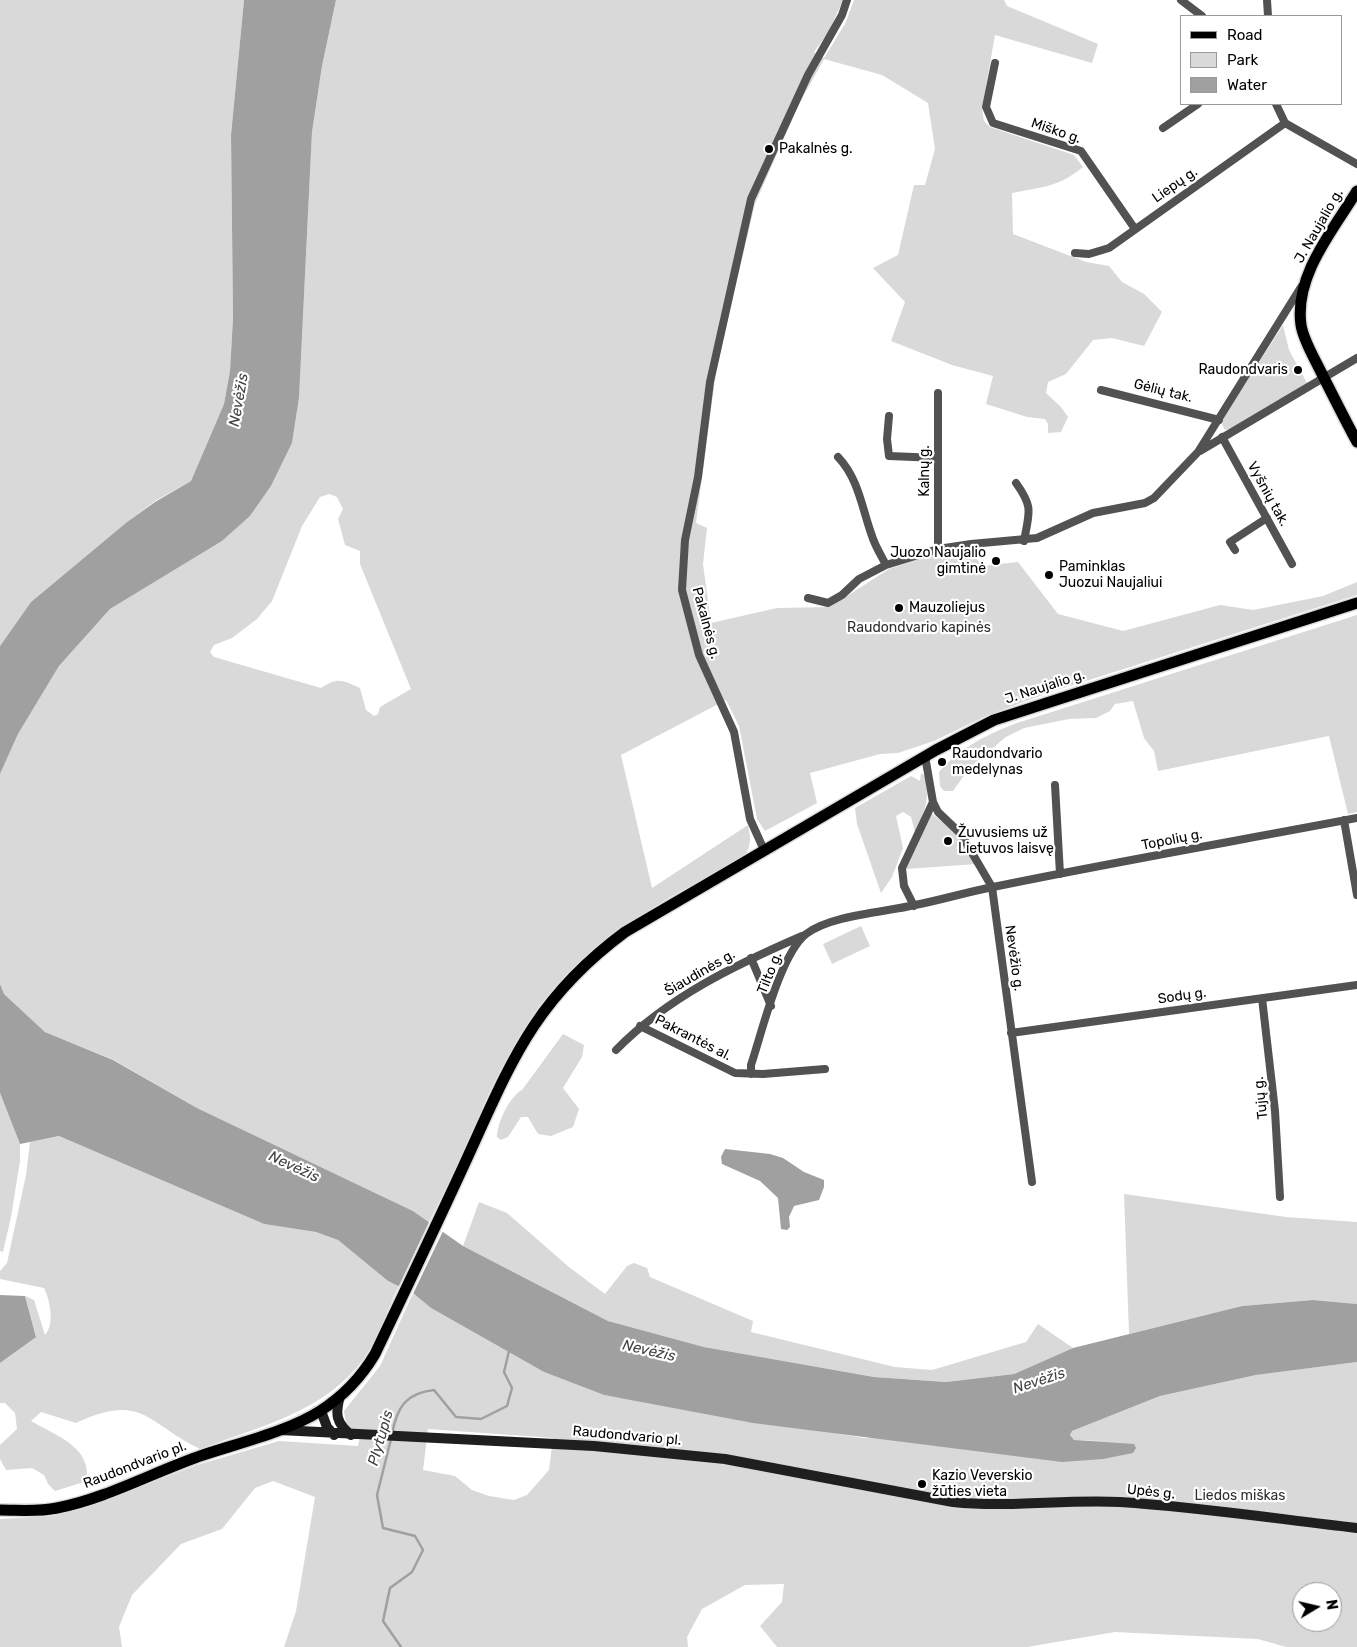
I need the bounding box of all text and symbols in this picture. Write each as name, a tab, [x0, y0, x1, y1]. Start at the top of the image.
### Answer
legend	[1180, 15, 1342, 105]
text: Road	[1227, 26, 1263, 44]
text: Park	[1227, 51, 1258, 69]
text: Water	[1227, 76, 1267, 94]
street label: Miško g.	[1029, 115, 1083, 147]
place label: Pakalnės g.	[779, 141, 853, 157]
marker: Pakalnės g.	[763, 143, 775, 155]
street label: Liepų g.	[1149, 163, 1201, 207]
street label: J. Naujalio g.	[1291, 186, 1347, 266]
place label: Raudondvaris	[1198, 362, 1288, 378]
marker: Raudondvaris	[1292, 364, 1304, 376]
water label: Nevėžis	[225, 372, 253, 428]
street label: Gėlių tak.	[1132, 376, 1194, 406]
street label: Kalnų g.	[917, 445, 933, 497]
street label: Vyšnių tak.	[1243, 459, 1293, 529]
place label: Juozo Naujalio gimtinė	[890, 545, 986, 578]
marker: Juozo Naujalio gimtinė	[990, 555, 1002, 567]
place label: Paminklas Juozui Naujaliui	[1059, 559, 1162, 592]
marker: Paminklas Juozui Naujaliui	[1043, 569, 1055, 581]
street label: Pakalnės g.	[688, 585, 724, 661]
place label: Mauzoliejus	[909, 600, 985, 616]
marker: Mauzoliejus	[893, 602, 905, 614]
park label: Raudondvario kapinės	[847, 620, 991, 636]
street label: J. Naujalio g.	[1003, 666, 1087, 708]
place label: Raudondvario medelynas	[952, 746, 1042, 779]
marker: Raudondvario medelynas	[936, 756, 948, 768]
place label: Žuvusiems už Lietuvos laisvę	[958, 825, 1054, 858]
street label: Topolių g.	[1140, 826, 1204, 854]
marker: Žuvusiems už Lietuvos laisvę	[942, 835, 954, 847]
street label: Nevėžio g.	[1001, 924, 1027, 992]
street label: Šiaudinės g.	[662, 946, 738, 1000]
street label: Tilto g.	[754, 950, 786, 996]
street label: Sodų g.	[1157, 984, 1207, 1008]
street label: Pakrantės al.	[652, 1012, 734, 1064]
street label: Tujų g.	[1250, 1076, 1272, 1120]
water label: Nevėžis	[266, 1147, 322, 1187]
water label: Nevėžis	[621, 1336, 677, 1366]
water label: Nevėžis	[1011, 1364, 1067, 1398]
water label: Plytupis	[365, 1408, 397, 1468]
street label: Raudondvario pl.	[572, 1423, 682, 1449]
street label: Raudondvario pl.	[81, 1438, 189, 1492]
place label: Kazio Veverskio žūties vieta	[932, 1468, 1032, 1500]
marker: Kazio Veverskio žūties vieta	[916, 1478, 928, 1490]
street label: Upės g.	[1126, 1481, 1176, 1503]
park label: Liedos miškas	[1195, 1488, 1285, 1504]
north arrow	[1292, 1582, 1342, 1632]
text: N	[1322, 1598, 1341, 1611]

